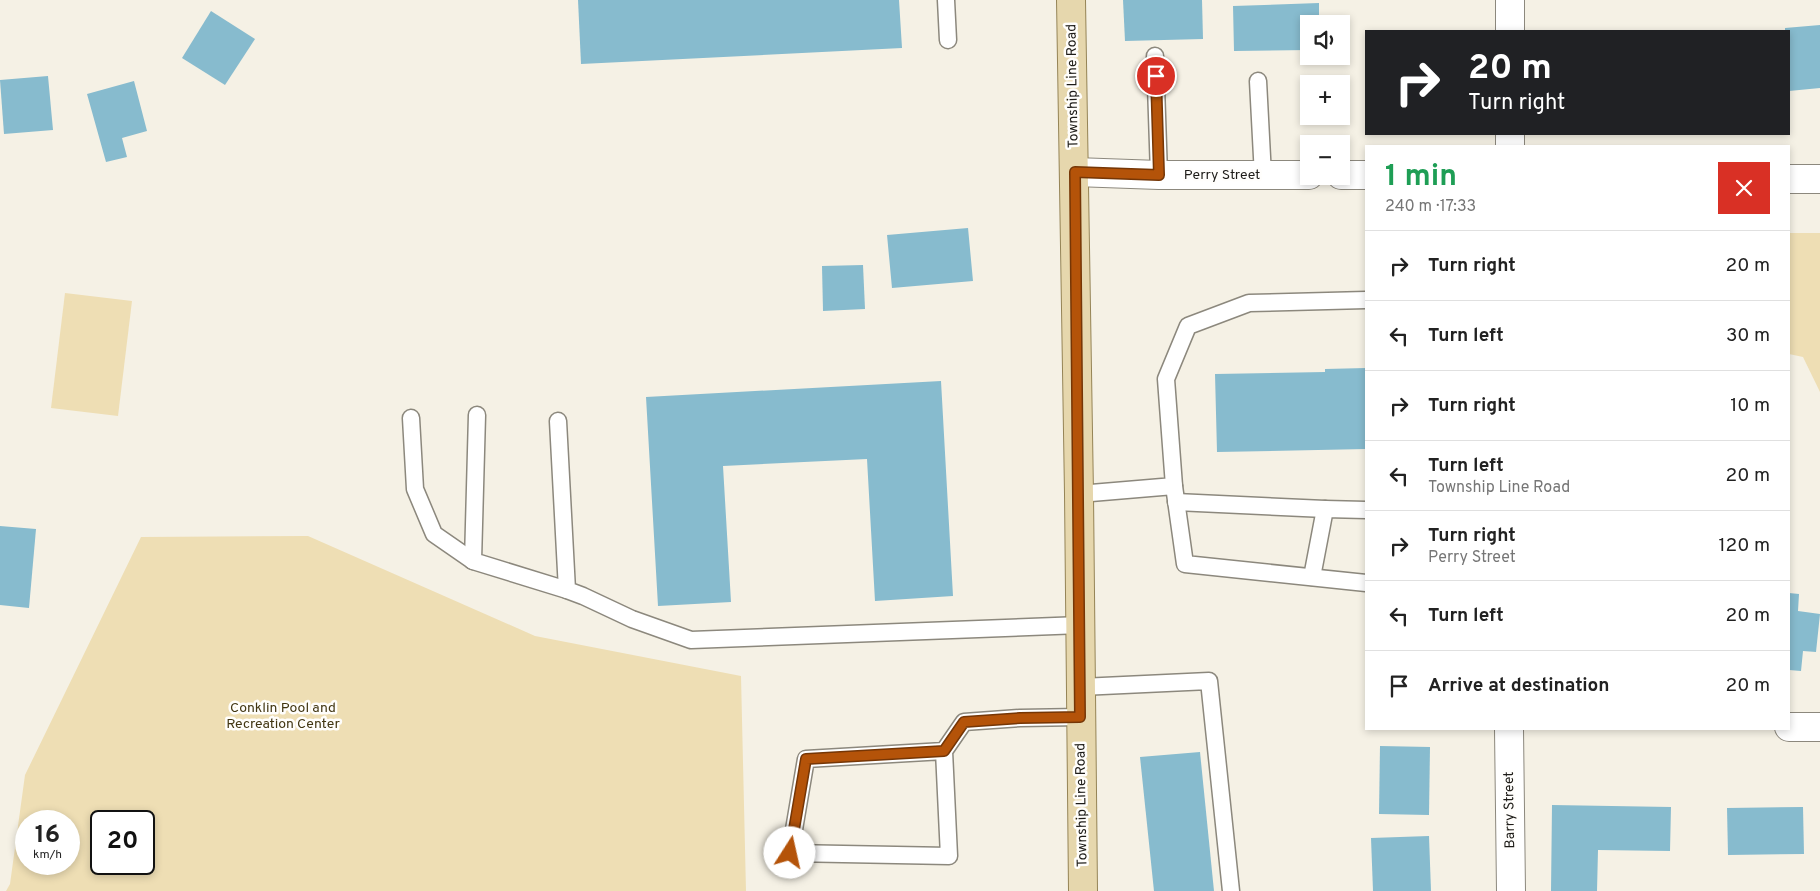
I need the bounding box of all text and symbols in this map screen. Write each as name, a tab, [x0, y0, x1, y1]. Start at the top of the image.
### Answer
map controls	[1300, 15, 1350, 185]
button: sound	[1300, 15, 1350, 65]
street label: Township Line Road	[1063, 24, 1083, 148]
text: 20 m	[1468, 47, 1552, 91]
icon: right	[1385, 50, 1450, 115]
pin	[1135, 55, 1177, 97]
icon: arrive	[1142, 62, 1170, 90]
button: +	[1300, 75, 1350, 125]
text: Turn right	[1468, 90, 1565, 117]
button: −	[1300, 135, 1350, 185]
text: 1 min	[1385, 159, 1457, 196]
button: close	[1718, 162, 1770, 214]
street label: Perry Street	[1184, 167, 1260, 184]
text: 240 m · 17:33	[1385, 197, 1476, 217]
icon: right	[1385, 252, 1413, 280]
text: Turn right	[1428, 254, 1516, 278]
text: 20 m	[1726, 254, 1770, 278]
icon: left	[1385, 322, 1413, 350]
text: Turn left	[1428, 324, 1504, 348]
text: 30 m	[1726, 324, 1770, 348]
icon: right	[1385, 392, 1413, 420]
text: Turn right	[1428, 394, 1516, 418]
text: 10 m	[1730, 394, 1770, 418]
text: Turn left	[1428, 454, 1504, 478]
icon: left	[1385, 462, 1413, 490]
text: 20 m	[1726, 464, 1770, 488]
text: Township Line Road	[1428, 478, 1570, 498]
text: Turn right	[1428, 524, 1516, 548]
icon: right	[1385, 532, 1413, 560]
text: 120 m	[1719, 534, 1770, 558]
text: Perry Street	[1428, 548, 1516, 568]
icon: left	[1385, 602, 1413, 630]
text: Turn left	[1428, 604, 1504, 628]
text: 20 m	[1726, 604, 1770, 628]
icon: arrive	[1385, 672, 1413, 700]
text: Arrive at destination	[1428, 674, 1609, 698]
text: 20 m	[1726, 674, 1770, 698]
park label: Conklin Pool and Recreation Center	[226, 700, 340, 733]
street label: Township Line Road	[1072, 743, 1092, 867]
street label: Barry Street	[1501, 771, 1519, 849]
speed limit sign: 20	[90, 810, 155, 875]
text: 16	[35, 820, 60, 852]
position arrow	[763, 826, 815, 878]
text: km/h	[33, 847, 62, 863]

